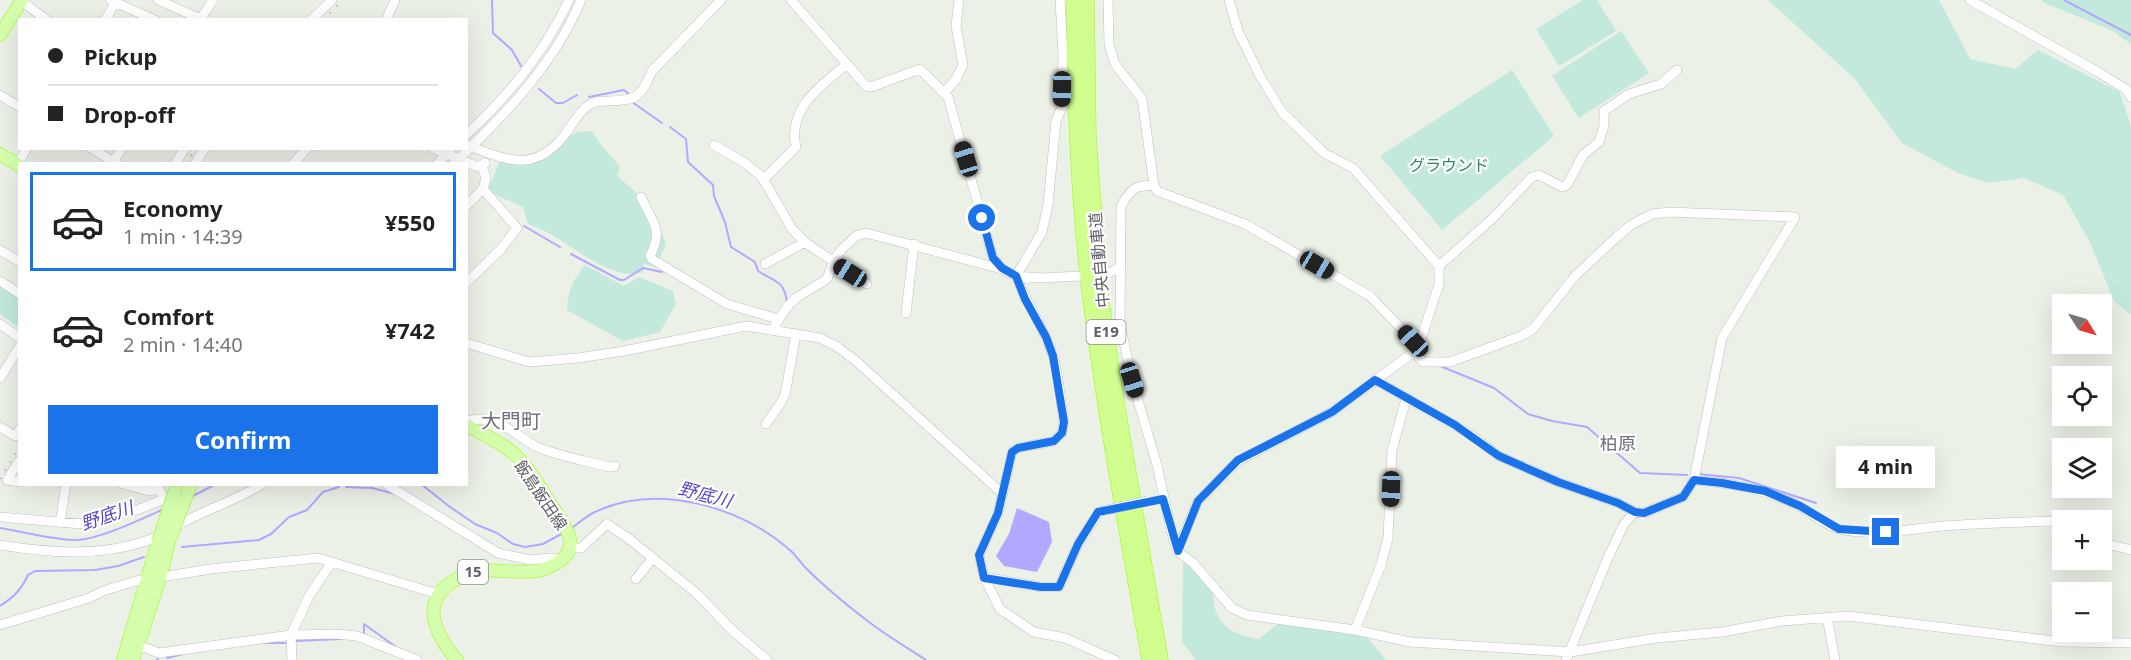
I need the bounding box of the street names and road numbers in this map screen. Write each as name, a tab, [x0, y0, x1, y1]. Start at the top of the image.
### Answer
street label: 中央自動車道	[1084, 211, 1114, 309]
road number: E19	[1086, 320, 1126, 344]
street label: 飯島飯田線	[510, 456, 572, 534]
road number: 15	[458, 560, 488, 584]

